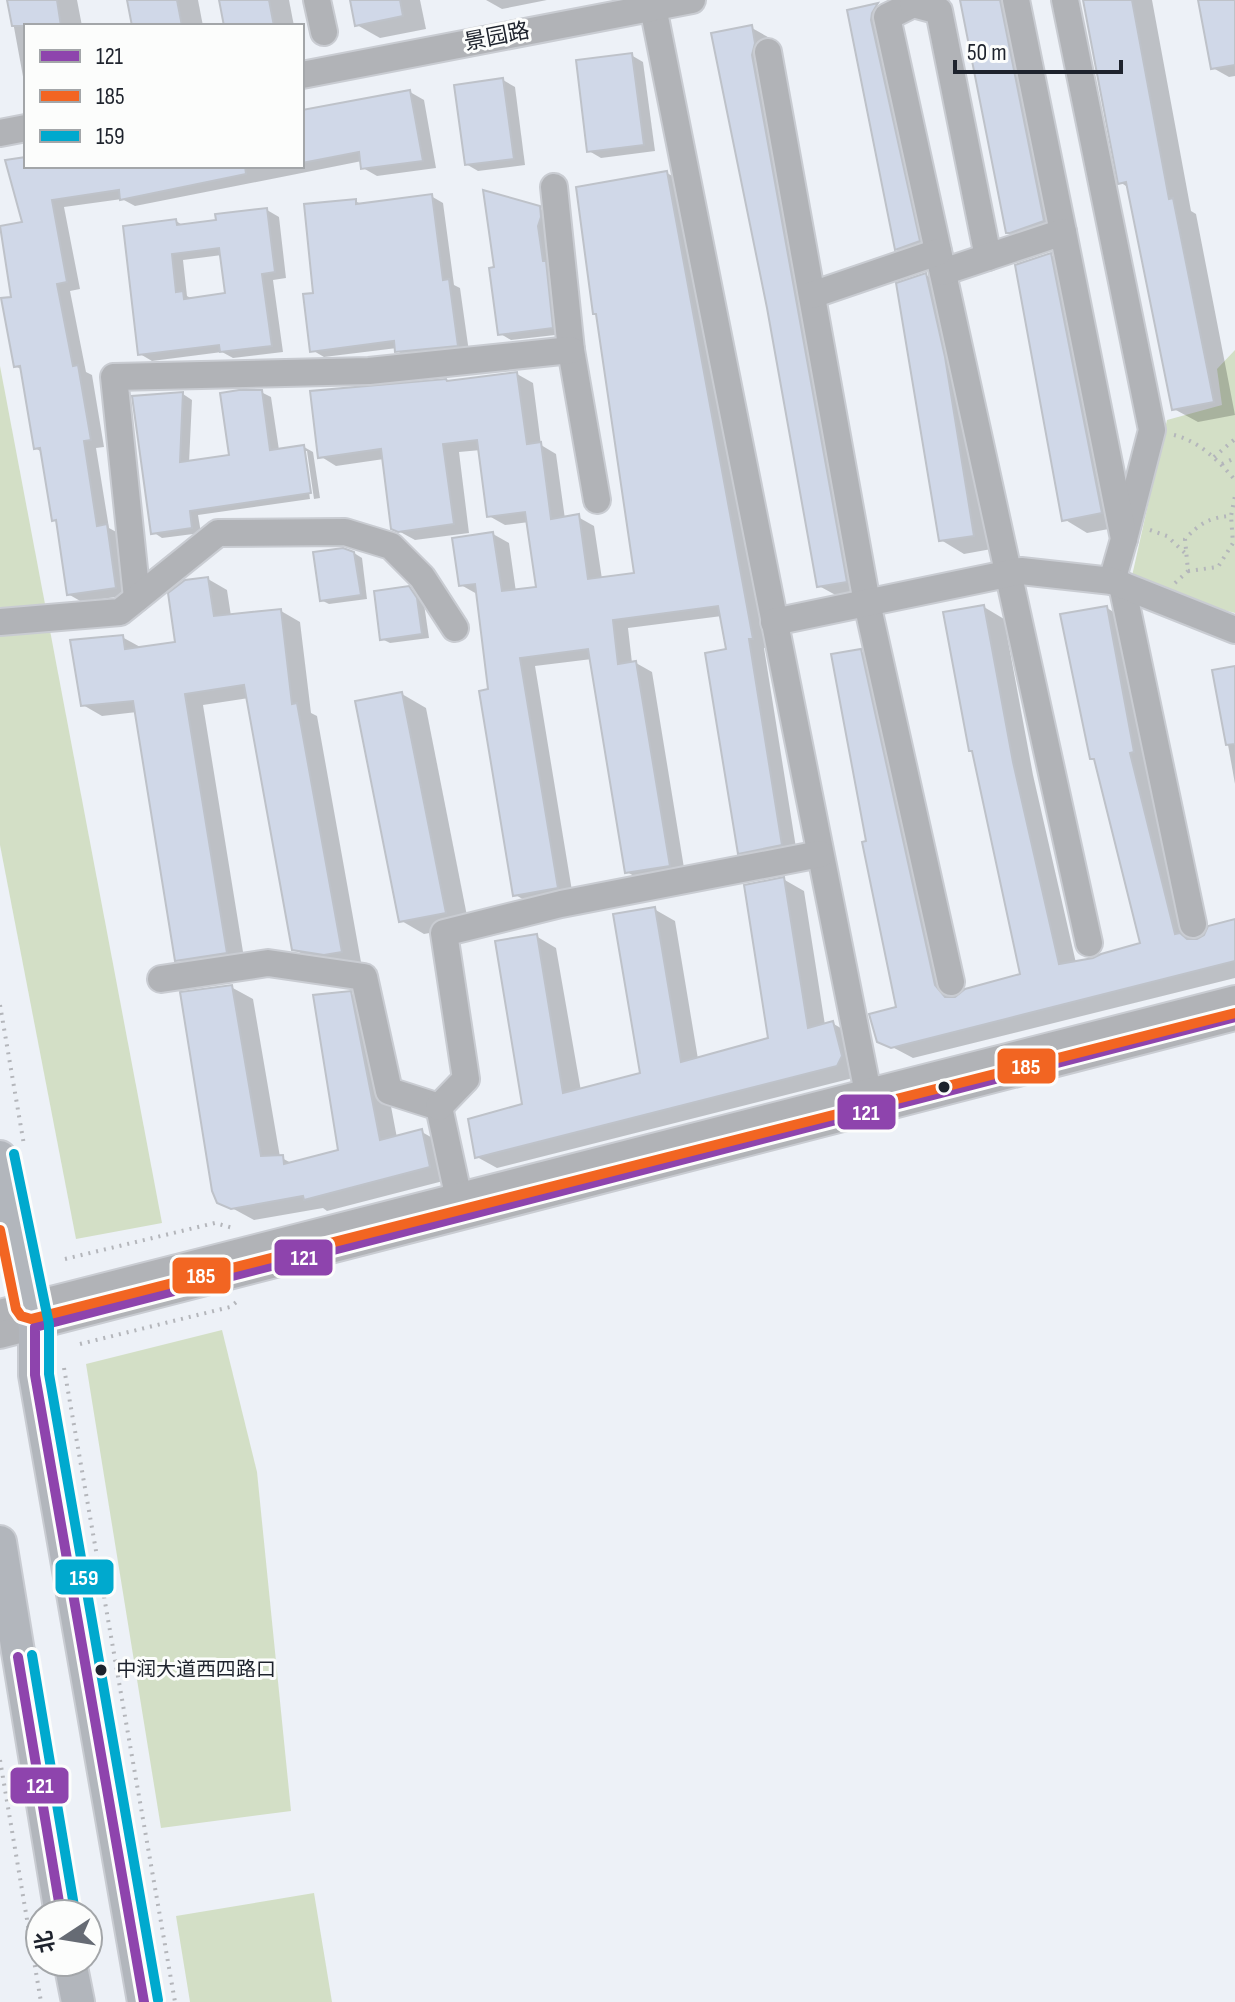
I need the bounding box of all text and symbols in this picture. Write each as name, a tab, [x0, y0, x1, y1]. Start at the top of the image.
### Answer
street label: 景园路	[462, 17, 532, 57]
legend	[24, 24, 304, 168]
scale bar	[955, 24, 1121, 74]
text: 50 m	[967, 38, 1007, 67]
text: 121	[96, 42, 124, 71]
text: 185	[96, 82, 125, 111]
text: 159	[96, 122, 125, 151]
line badge: 185	[996, 1047, 1057, 1085]
text: 185	[1012, 1054, 1040, 1081]
unlabelled marker	[936, 1079, 952, 1095]
line badge: 121	[836, 1093, 897, 1131]
text: 121	[852, 1100, 880, 1127]
line badge: 121	[273, 1238, 334, 1277]
text: 121	[290, 1245, 318, 1272]
line badge: 185	[171, 1256, 232, 1295]
text: 185	[187, 1263, 215, 1290]
line badge: 159	[54, 1558, 115, 1596]
text: 159	[70, 1565, 98, 1592]
place label: 中润大道西四路口	[116, 1658, 276, 1682]
marker: 中润大道西四路口	[93, 1662, 109, 1678]
line badge: 121	[9, 1766, 70, 1805]
text: 121	[26, 1773, 54, 1800]
north arrow	[24, 1898, 104, 1978]
text: 北	[30, 1928, 61, 1955]

